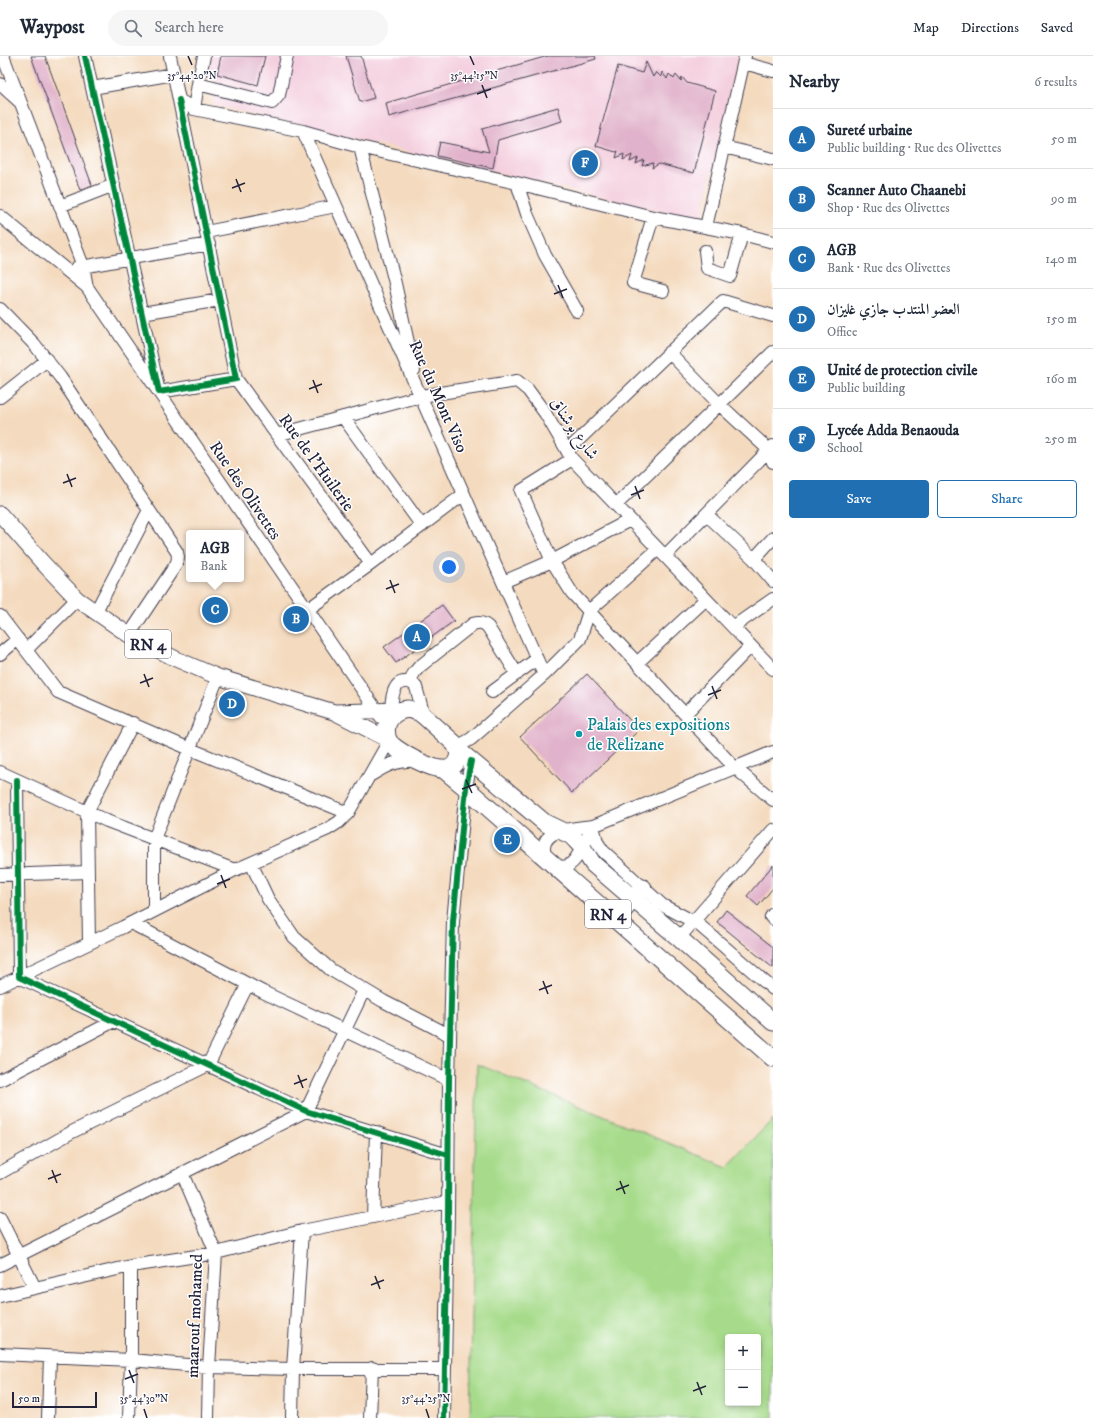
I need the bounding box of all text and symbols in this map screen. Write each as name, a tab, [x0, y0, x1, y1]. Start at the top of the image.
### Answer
search box	[108, 10, 388, 46]
text: Waypost	[20, 16, 84, 39]
icon: search	[122, 17, 144, 39]
text: Search here	[154, 18, 224, 37]
text: Map	[913, 19, 939, 37]
text: Directions	[961, 19, 1019, 37]
text: Saved	[1041, 19, 1073, 37]
text: 35°44'20"N	[167, 70, 217, 82]
text: 35°44'15"N	[450, 70, 498, 82]
text: Nearby	[789, 71, 839, 93]
text: 6 results	[1034, 74, 1077, 90]
text: Sureté urbaine	[827, 121, 912, 140]
text: A	[798, 131, 806, 147]
text: 50 m	[1051, 131, 1077, 147]
text: Public building · Rue des Olivettes	[827, 140, 1001, 156]
pin: F	[572, 148, 598, 178]
text: Scanner Auto Chaanebi	[827, 181, 966, 200]
text: B	[798, 191, 806, 207]
text: 90 m	[1051, 191, 1077, 207]
text: Shop · Rue des Olivettes	[827, 200, 950, 216]
text: AGB	[827, 241, 856, 260]
text: C	[798, 251, 806, 267]
text: 140 m	[1045, 251, 1077, 267]
text: Bank · Rue des Olivettes	[827, 260, 950, 276]
text: العضو المنتدب جازي غليزان	[827, 300, 960, 319]
text: D	[797, 311, 807, 327]
text: 150 m	[1046, 311, 1077, 327]
text: Office	[827, 324, 857, 340]
street label: Rue du Mont Viso	[403, 337, 473, 456]
text: Unité de protection civile	[827, 361, 977, 380]
text: E	[797, 371, 807, 387]
text: 160 m	[1046, 371, 1077, 387]
text: Public building	[827, 380, 905, 396]
street label: شارع بوشناق	[543, 393, 604, 465]
street label: Rue de l'Huilerie	[273, 410, 359, 516]
text: Lycée Adda Benaouda	[827, 421, 959, 440]
text: F	[798, 431, 806, 447]
text: 250 m	[1045, 431, 1077, 447]
street label: Rue des Olivettes	[204, 437, 286, 544]
text: School	[827, 440, 863, 456]
button: Save	[789, 480, 929, 518]
button: Share	[937, 480, 1077, 518]
popup	[186, 530, 244, 582]
text: AGB	[200, 539, 230, 558]
your location	[439, 557, 459, 577]
text: Bank	[200, 558, 227, 574]
pin: C	[202, 595, 228, 625]
pin: B	[283, 604, 309, 634]
pin: A	[404, 622, 430, 652]
road number: RN 4	[125, 630, 171, 658]
pin: D	[219, 689, 245, 719]
place label: Palais des expositions de Relizane	[587, 714, 730, 756]
marker: Palais des expositions de Relizane	[574, 729, 584, 739]
pin: E	[494, 825, 520, 855]
road number: RN 4	[585, 900, 631, 928]
street label: maarouf mohamed	[182, 1253, 208, 1379]
map controls	[725, 1334, 761, 1406]
button: +	[725, 1334, 761, 1370]
button: −	[725, 1370, 761, 1406]
scale bar	[12, 1390, 97, 1409]
text: 50 m	[18, 1392, 40, 1406]
text: 35°44'30"N	[120, 1393, 168, 1405]
text: 35°44'25"N	[402, 1393, 450, 1405]

